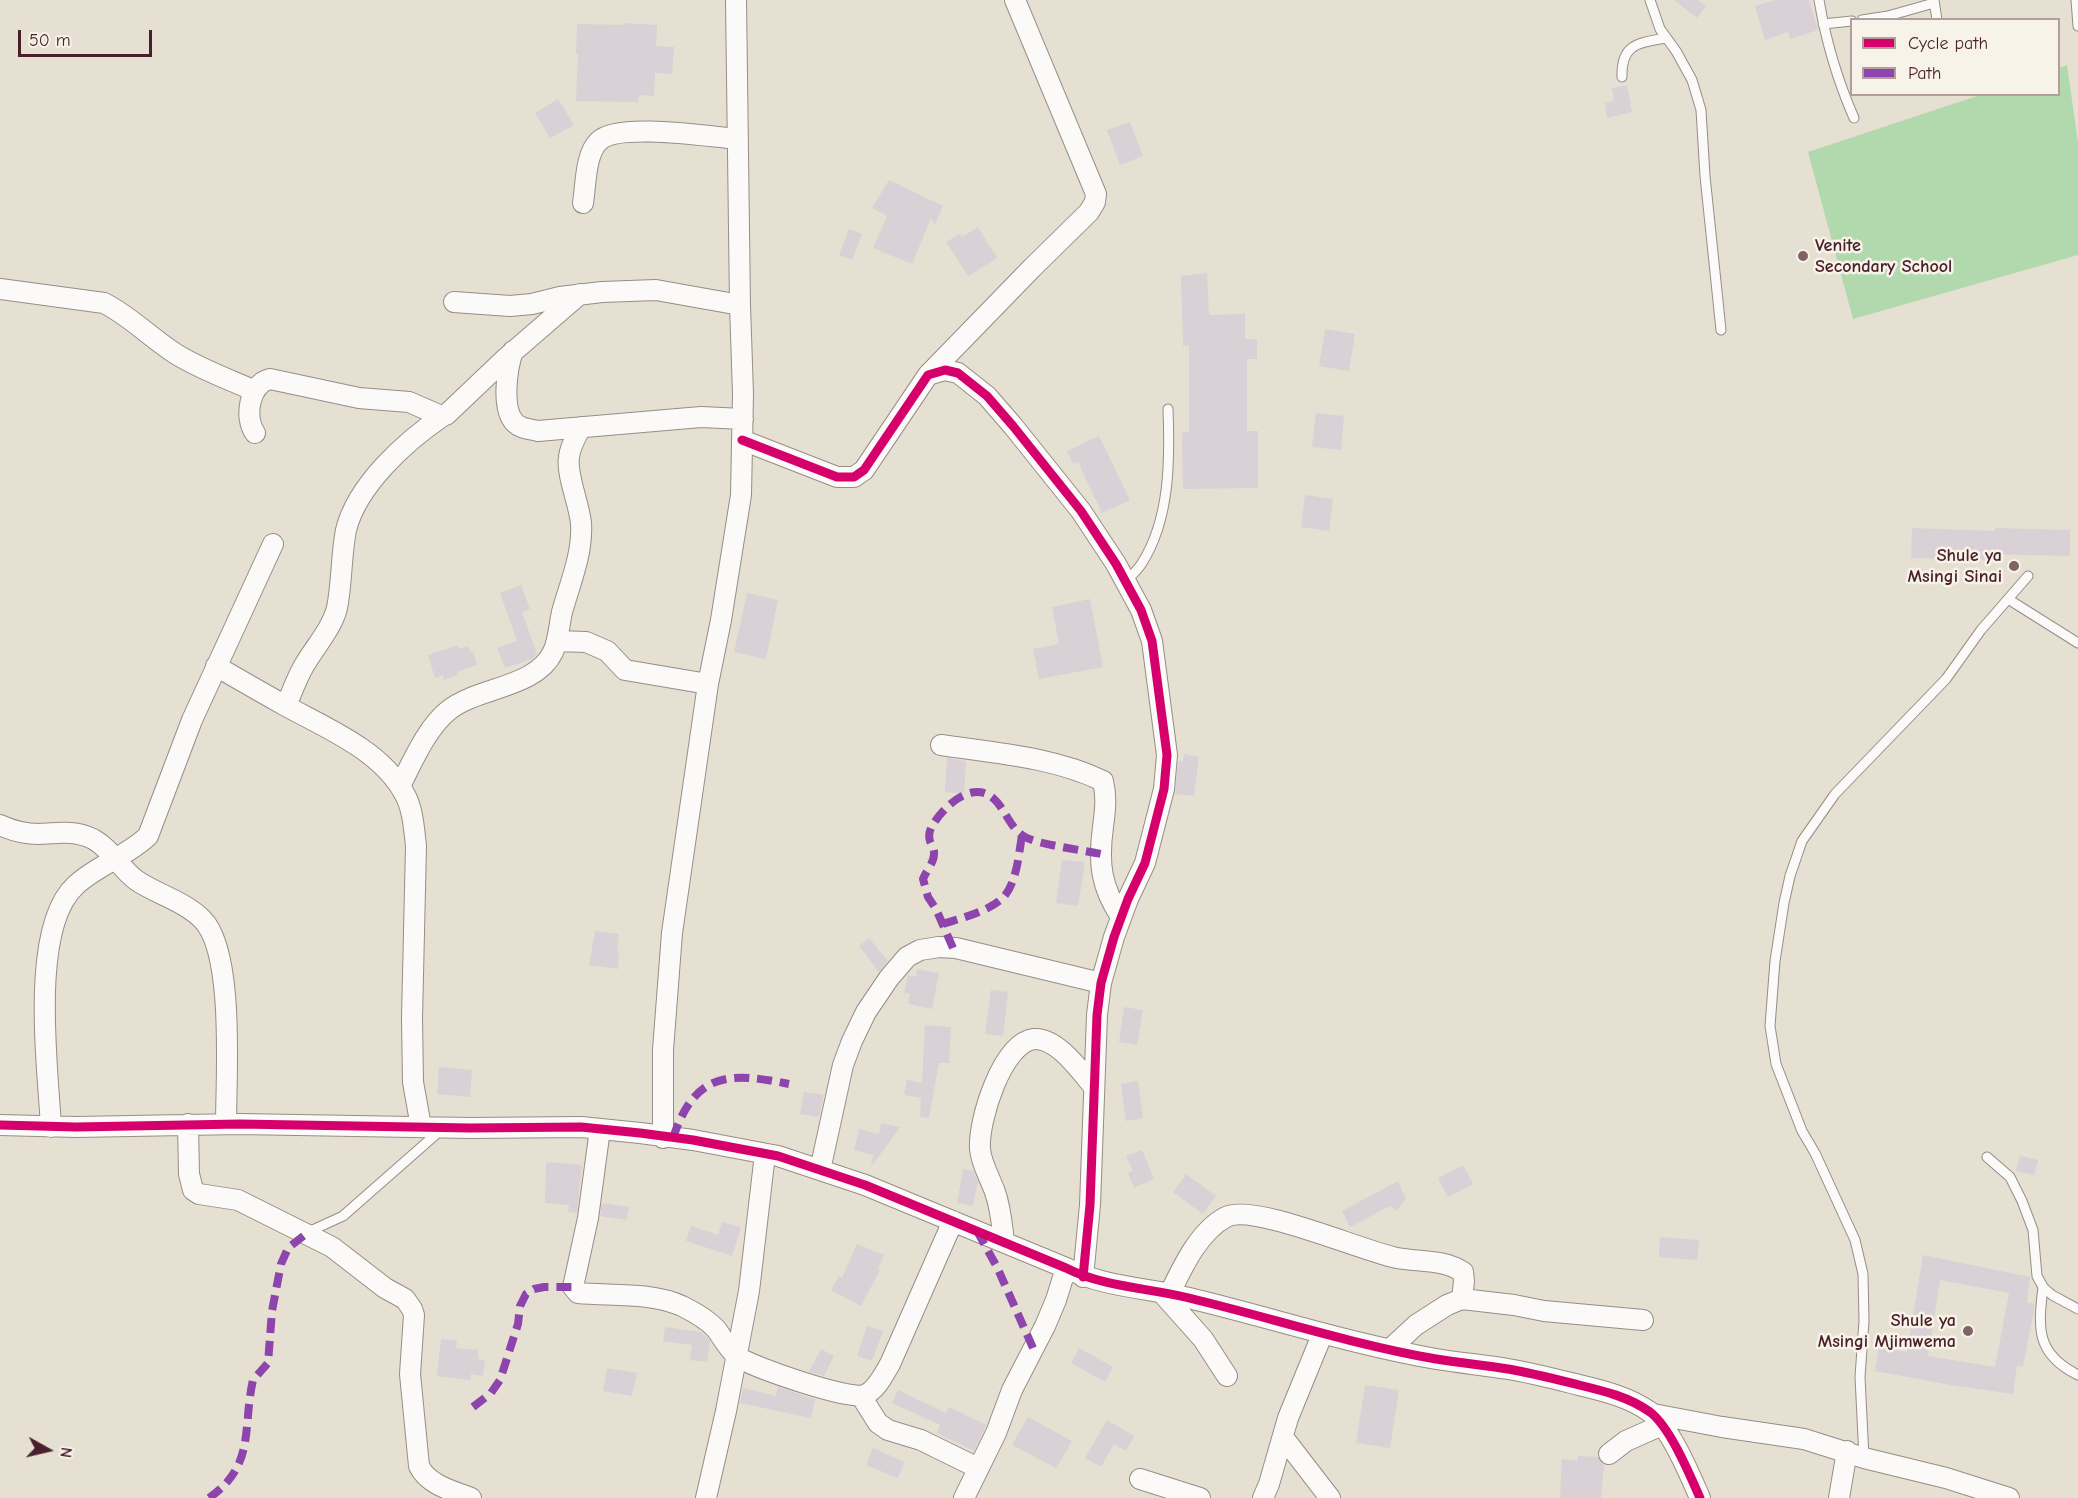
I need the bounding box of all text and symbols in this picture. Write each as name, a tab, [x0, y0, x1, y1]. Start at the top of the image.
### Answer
scale bar	[21, 18, 154, 56]
legend	[1850, 18, 2060, 96]
text: 50 m	[29, 30, 71, 51]
text: Cycle path	[1908, 33, 1988, 54]
text: Path	[1908, 63, 1941, 84]
place label: Venite Secondary School	[1815, 235, 1952, 278]
marker: Venite Secondary School	[1796, 249, 1810, 263]
place label: Shule ya Msingi Sinai	[1908, 545, 2002, 588]
marker: Shule ya Msingi Sinai	[2007, 559, 2021, 573]
place label: Shule ya Msingi Mjimwema	[1818, 1310, 1956, 1352]
marker: Shule ya Msingi Mjimwema	[1961, 1324, 1975, 1338]
north arrow	[18, 1420, 78, 1480]
text: N	[56, 1446, 75, 1459]

